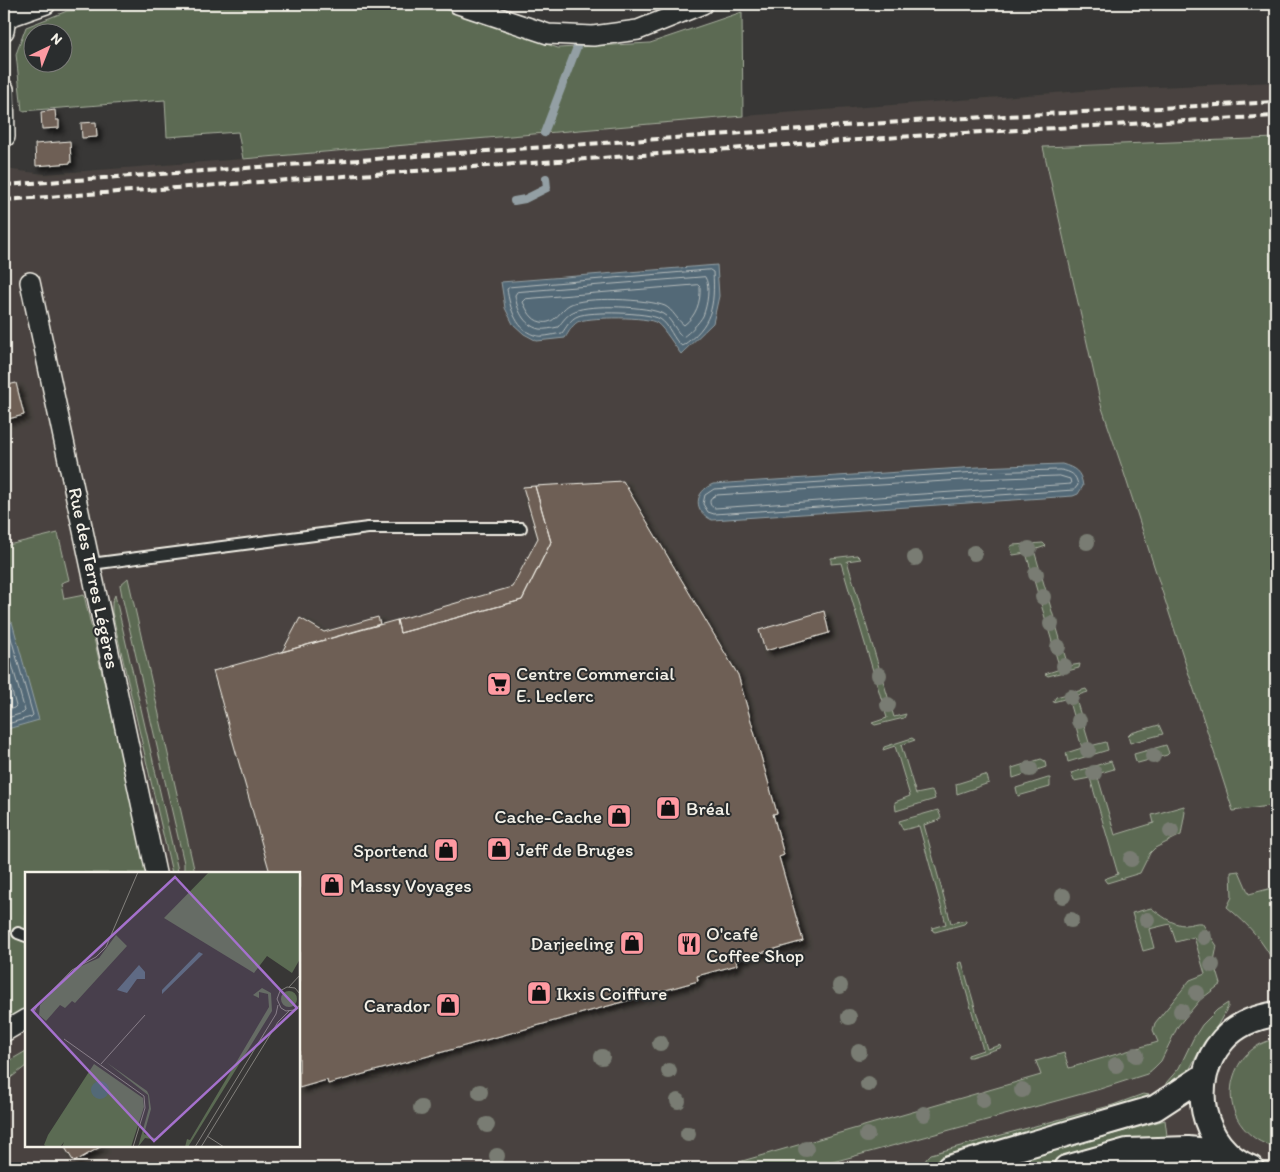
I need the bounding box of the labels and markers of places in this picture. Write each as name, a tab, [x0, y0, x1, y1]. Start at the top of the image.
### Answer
place label: Centre Commercial E. Leclerc	[516, 662, 675, 707]
supermarket icon: Centre Commercial E. Leclerc	[486, 671, 512, 697]
shop icon: Bréal	[655, 795, 681, 821]
place label: Bréal	[686, 797, 731, 820]
shop icon: Cache-Cache	[606, 803, 632, 829]
place label: Cache-Cache	[494, 805, 602, 828]
shop icon: Jeff de Bruges	[486, 836, 512, 862]
shop icon: Sportend	[433, 837, 459, 863]
place label: Jeff de Bruges	[516, 838, 634, 861]
place label: Sportend	[353, 839, 428, 862]
shop icon: Massy Voyages	[319, 872, 345, 898]
place label: Massy Voyages	[350, 874, 472, 897]
place label: O'café Coffee Shop	[706, 922, 804, 967]
shop icon: Darjeeling	[619, 930, 645, 956]
restaurant icon: O'café Coffee Shop	[676, 931, 702, 957]
place label: Darjeeling	[530, 932, 614, 955]
shop icon: Ikxis Coiffure	[526, 980, 552, 1006]
place label: Ikxis Coiffure	[556, 982, 667, 1005]
shop icon: Carador	[435, 992, 461, 1018]
place label: Carador	[364, 994, 430, 1017]

